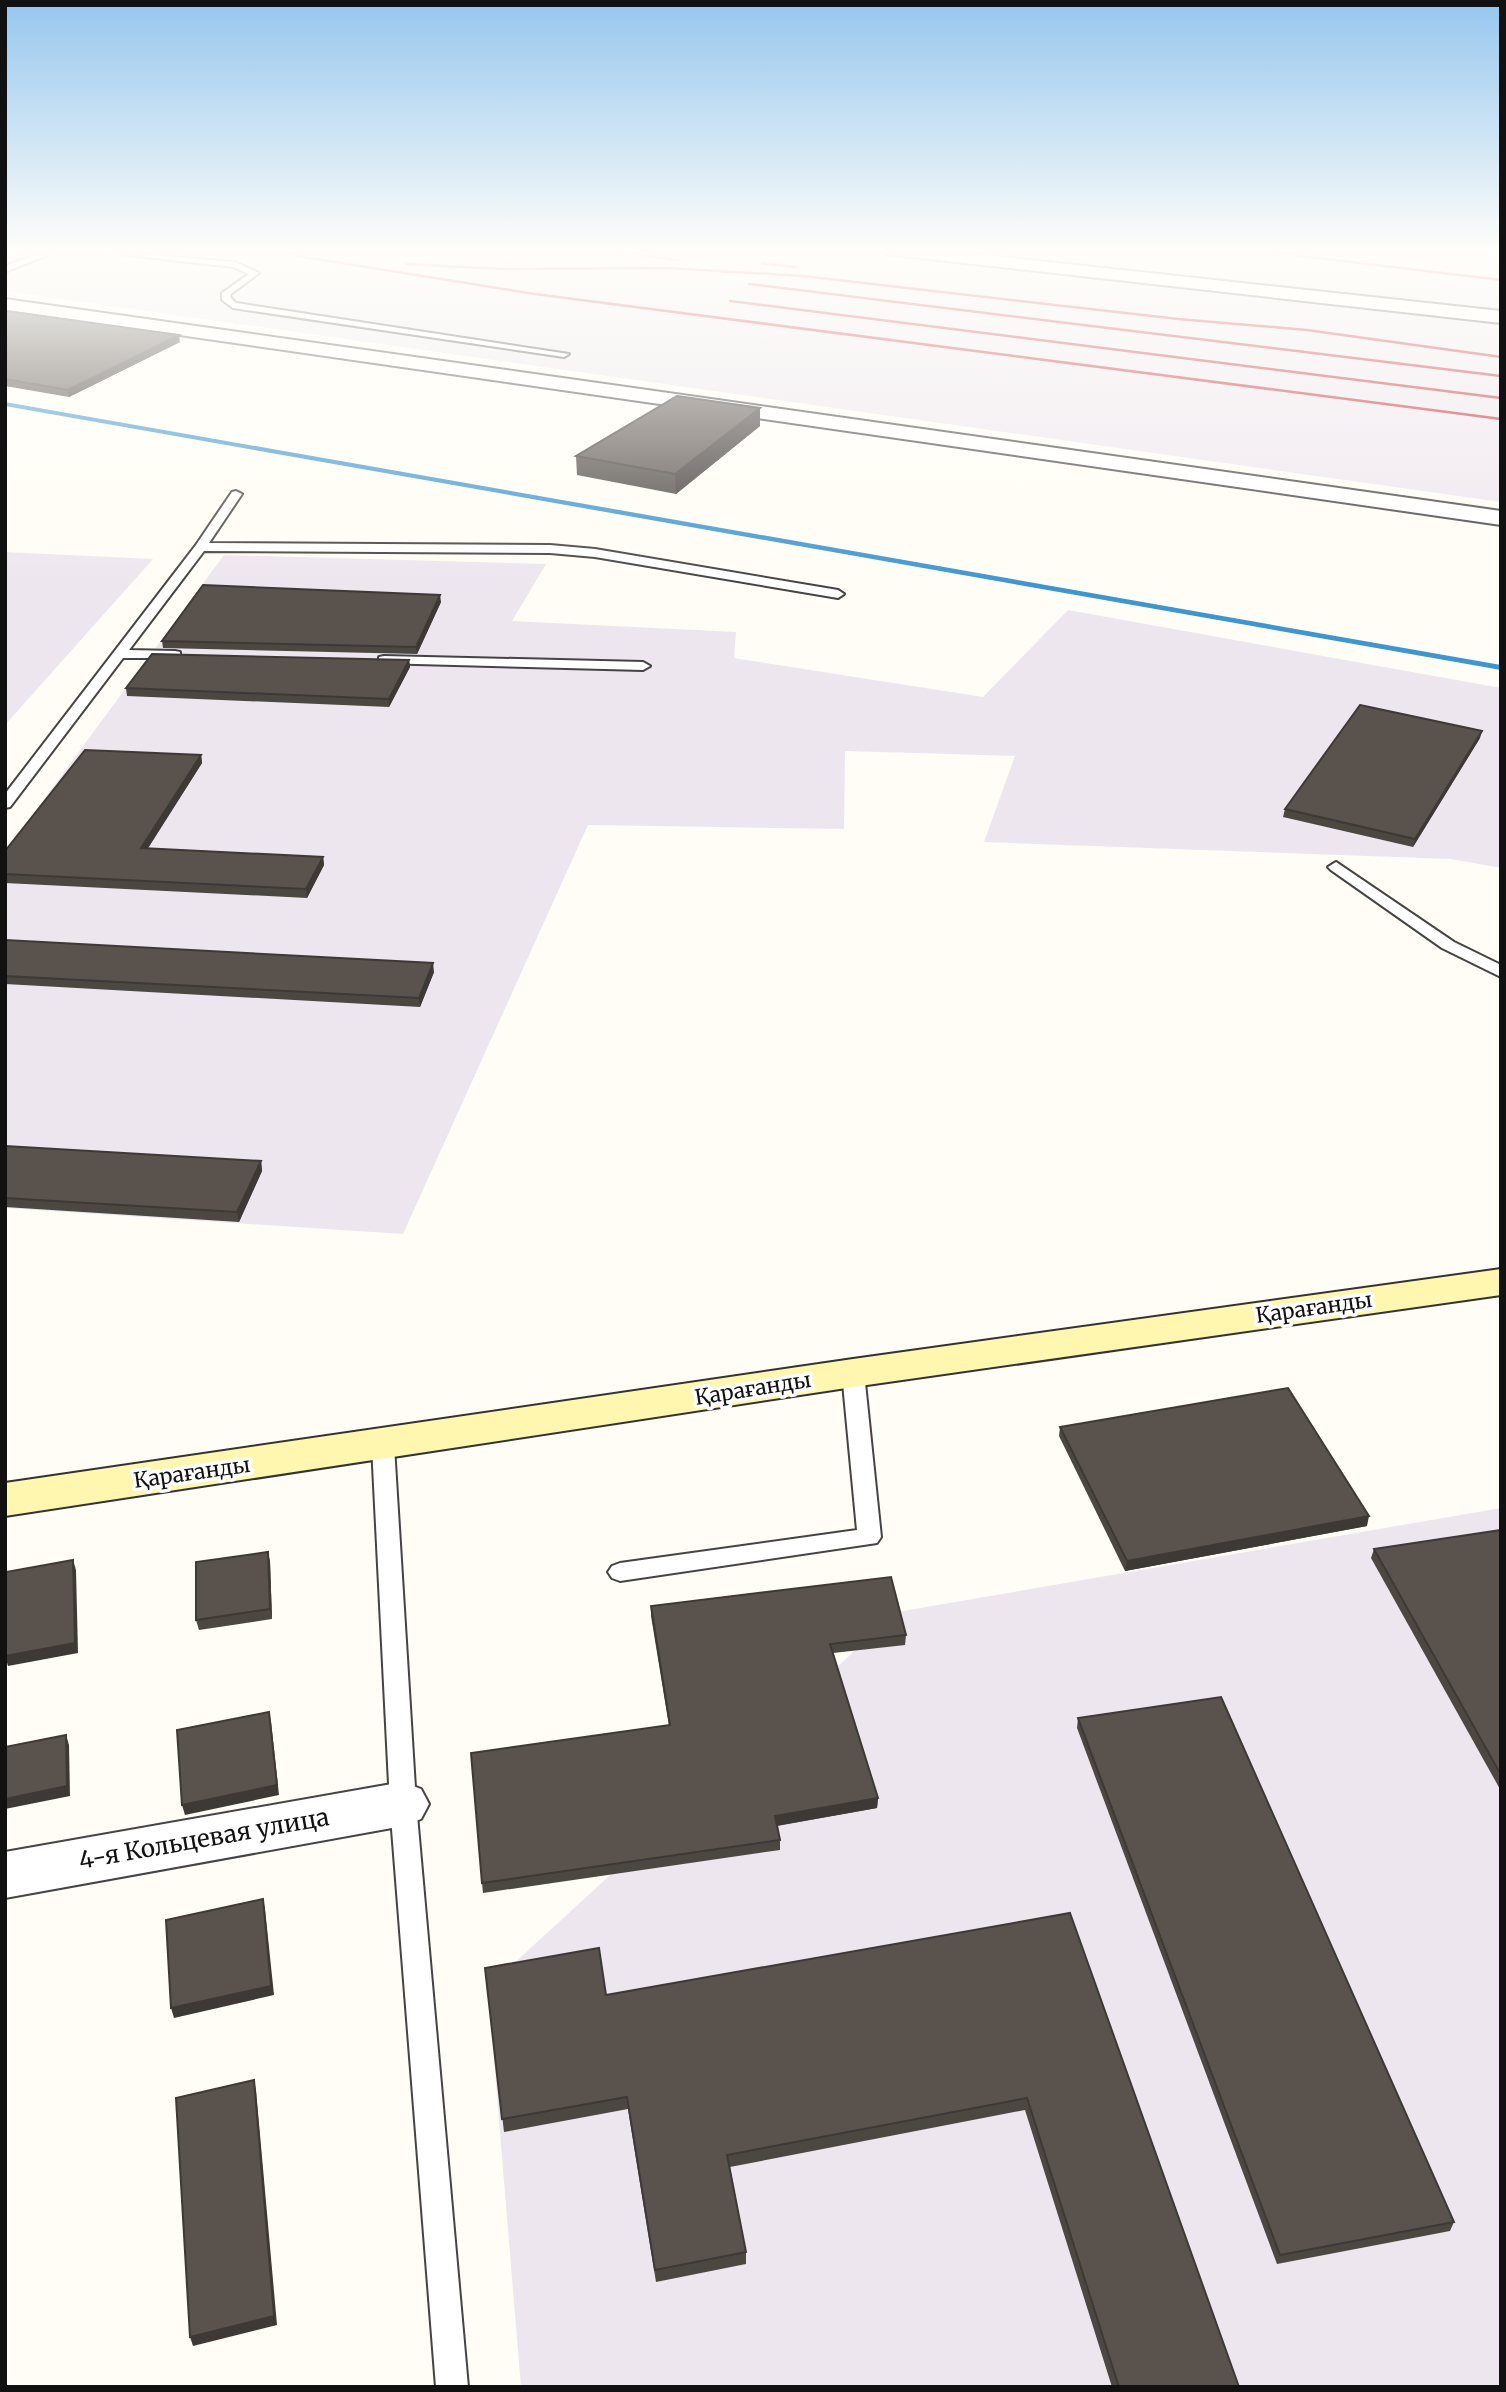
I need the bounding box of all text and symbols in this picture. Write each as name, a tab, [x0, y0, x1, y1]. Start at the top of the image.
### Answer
street label: Қарағанды	[1254, 1286, 1374, 1329]
street label: Қарағанды	[693, 1366, 813, 1411]
street label: Қарағанды	[132, 1451, 252, 1494]
street label: 4-я Кольцевая улица	[76, 1801, 332, 1876]

